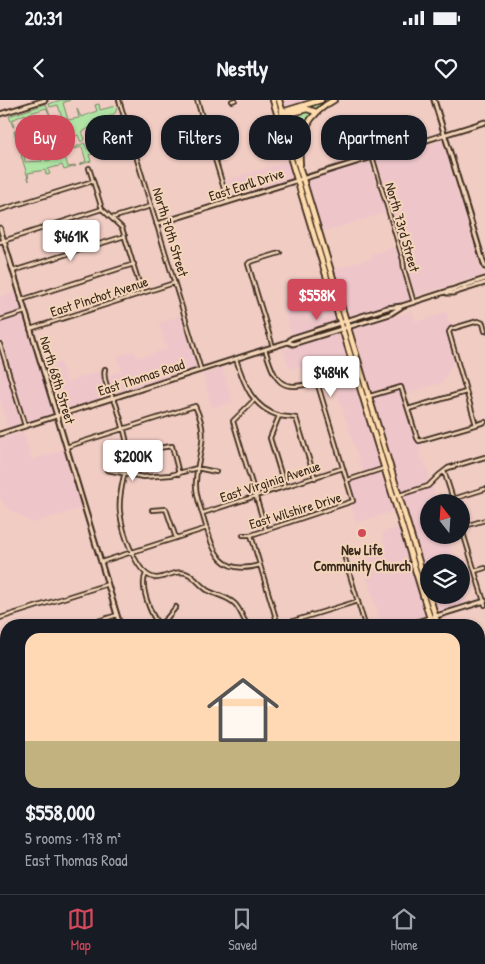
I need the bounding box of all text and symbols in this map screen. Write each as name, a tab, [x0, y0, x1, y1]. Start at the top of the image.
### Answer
text: 20:31	[25, 5, 62, 31]
text: Nestly	[217, 53, 268, 83]
icon: back	[25, 54, 53, 82]
icon: heart	[432, 54, 460, 82]
chip: Buy	[15, 115, 75, 160]
chip: Rent	[85, 115, 151, 160]
chip: Filters	[161, 115, 239, 160]
chip: New	[249, 115, 311, 160]
chip: Apartment	[321, 115, 427, 160]
street label: East Earll Drive	[206, 163, 286, 205]
street label: North 73rd Street	[381, 180, 425, 274]
street label: North 70th Street	[148, 185, 194, 279]
pin: $461K	[36, 220, 106, 262]
text: $461K	[54, 225, 88, 247]
street label: East Pinchot Avenue	[48, 271, 151, 321]
pin: $558K	[282, 278, 352, 321]
text: $558K	[299, 284, 335, 306]
street label: North 68th Street	[36, 334, 80, 426]
street label: East Thomas Road	[95, 354, 187, 400]
pin: $484K	[296, 356, 366, 398]
text: $484K	[313, 361, 349, 383]
pin: $200K	[98, 440, 168, 482]
text: $200K	[114, 445, 152, 467]
street label: East Virginia Avenue	[217, 456, 323, 507]
street label: East Wilshire Drive	[247, 487, 344, 533]
north arrow	[420, 494, 470, 544]
map controls	[420, 494, 470, 604]
marker: New Life Community Church	[356, 527, 368, 539]
place label: New Life Community Church	[313, 540, 411, 577]
button: layers	[420, 554, 470, 604]
icon: home	[198, 665, 288, 755]
text: $558,000	[25, 798, 95, 827]
text: 5 rooms · 178 m²	[25, 827, 121, 849]
text: East Thomas Road	[25, 849, 128, 871]
tab: Map	[67, 905, 95, 954]
tab: Saved	[228, 905, 257, 954]
tab: Home	[390, 905, 418, 954]

